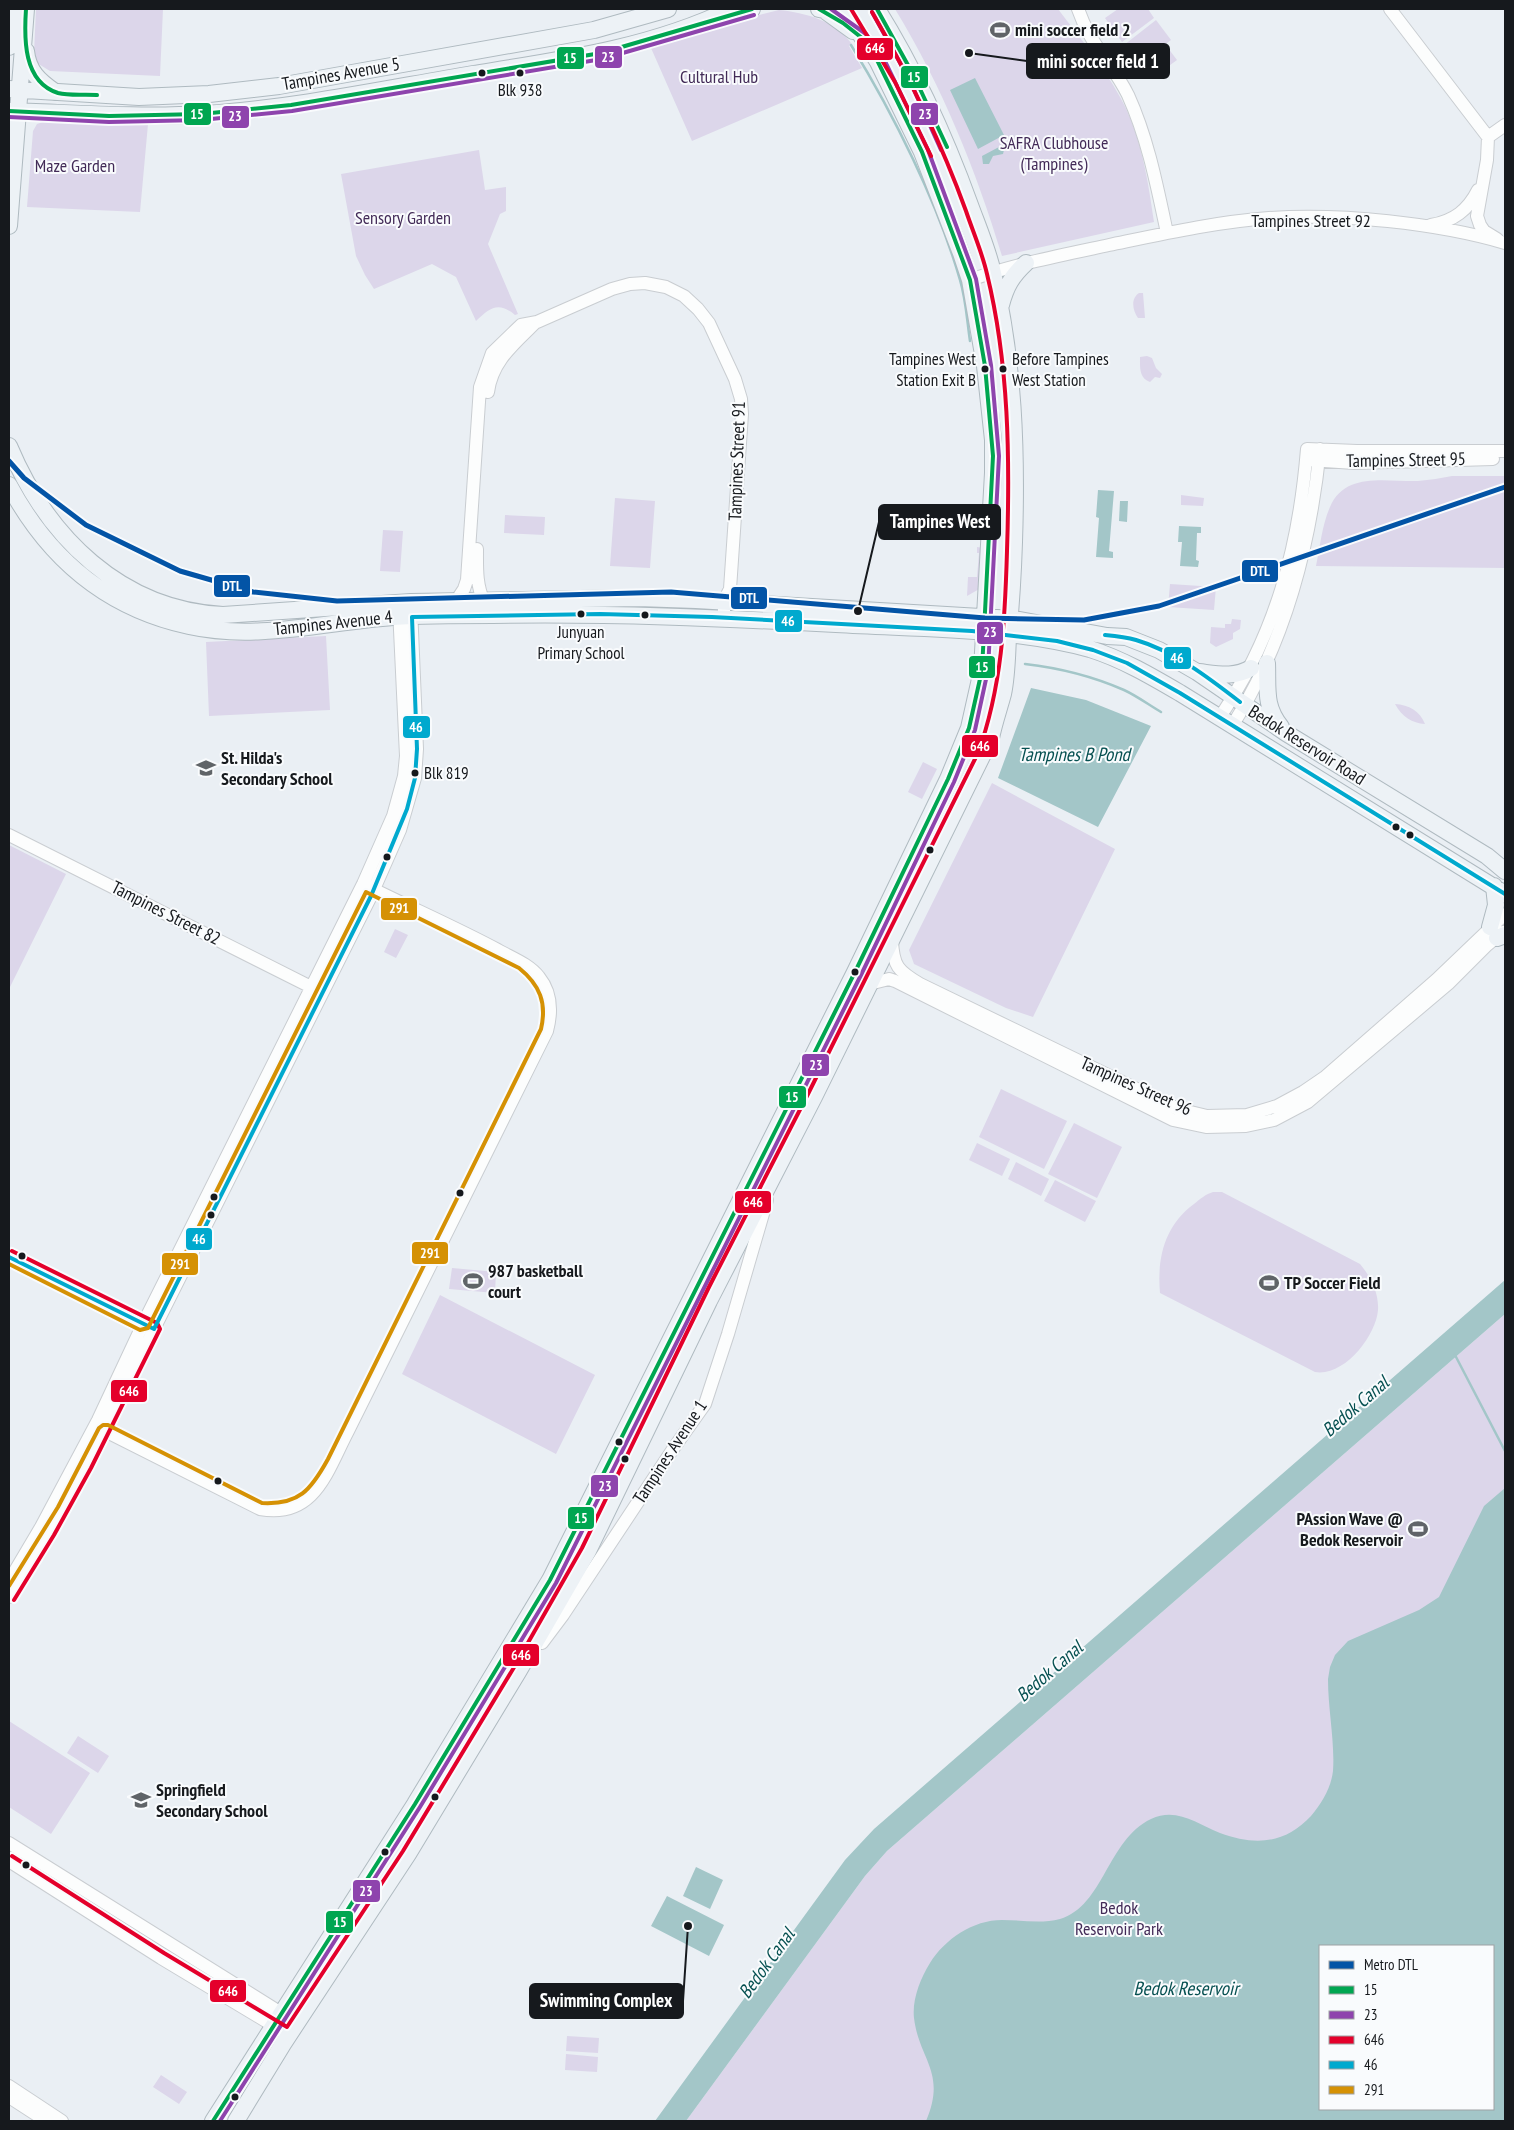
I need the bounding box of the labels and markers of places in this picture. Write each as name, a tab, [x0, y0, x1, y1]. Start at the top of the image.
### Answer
place label: mini soccer field 2	[1015, 18, 1131, 41]
sports icon: mini soccer field 2	[989, 19, 1011, 41]
callout: mini soccer field 1	[1027, 44, 1169, 78]
unlabelled marker	[477, 68, 487, 78]
marker: Blk 938	[515, 68, 525, 78]
place label: Blk 938	[498, 79, 542, 101]
place label: Tampines West Station Exit B	[889, 348, 976, 391]
place label: Before Tampines West Station	[1012, 348, 1109, 391]
marker: Tampines West Station Exit B	[980, 364, 990, 374]
marker: Before Tampines West Station	[998, 364, 1008, 374]
callout: Tampines West	[879, 505, 1000, 539]
marker: Junyuan Primary School	[576, 609, 586, 619]
unlabelled marker	[640, 610, 650, 620]
place label: Junyuan Primary School	[537, 621, 625, 664]
place label: St. Hilda's Secondary School	[221, 746, 333, 790]
school or university icon: St. Hilda's Secondary School	[195, 757, 217, 779]
place label: Blk 819	[424, 762, 469, 784]
marker: Blk 819	[410, 768, 420, 778]
unlabelled marker	[1391, 822, 1401, 832]
unlabelled marker	[1405, 830, 1415, 840]
unlabelled marker	[925, 845, 935, 855]
unlabelled marker	[382, 852, 392, 862]
unlabelled marker	[850, 967, 860, 977]
unlabelled marker	[455, 1188, 465, 1198]
unlabelled marker	[209, 1192, 219, 1202]
unlabelled marker	[206, 1210, 216, 1220]
unlabelled marker	[17, 1251, 27, 1261]
place label: 987 basketball court	[488, 1259, 583, 1303]
sports icon: 987 basketball court	[462, 1270, 484, 1292]
place label: TP Soccer Field	[1284, 1271, 1381, 1294]
sports icon: TP Soccer Field	[1258, 1272, 1280, 1294]
unlabelled marker	[614, 1437, 624, 1447]
unlabelled marker	[620, 1454, 630, 1464]
unlabelled marker	[213, 1476, 223, 1486]
place label: PAssion Wave @ Bedok Reservoir	[1297, 1507, 1404, 1551]
sports icon: PAssion Wave @ Bedok Reservoir	[1407, 1518, 1429, 1540]
place label: Springfield Secondary School	[156, 1778, 268, 1822]
school or university icon: Springfield Secondary School	[130, 1789, 152, 1811]
unlabelled marker	[430, 1792, 440, 1802]
unlabelled marker	[380, 1847, 390, 1857]
unlabelled marker	[21, 1860, 31, 1870]
callout: Swimming Complex	[530, 1984, 683, 2018]
unlabelled marker	[230, 2092, 240, 2102]

